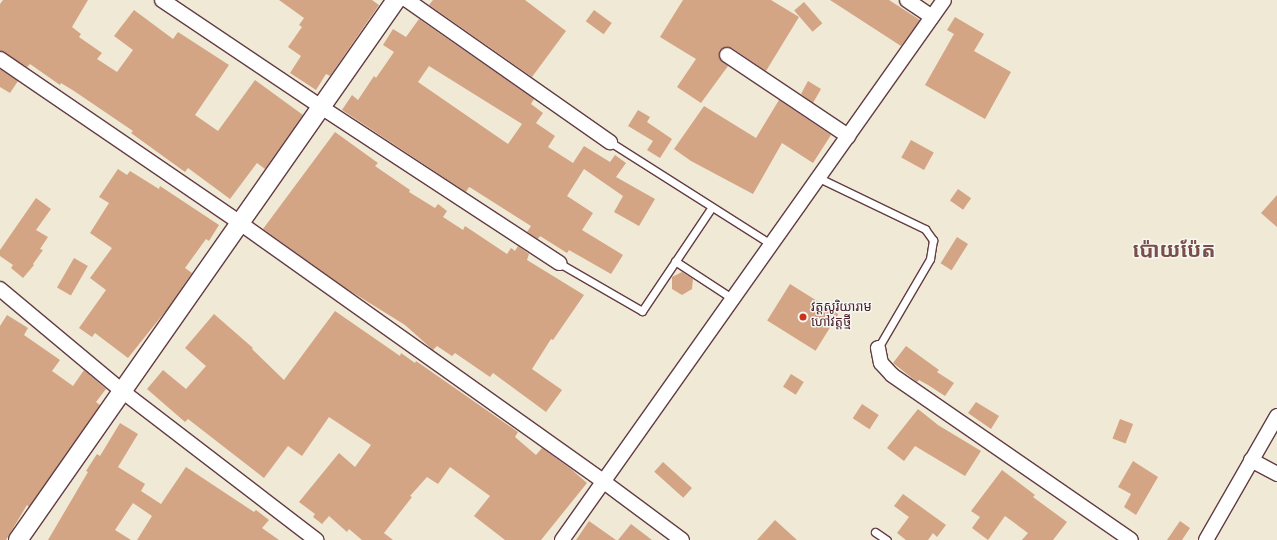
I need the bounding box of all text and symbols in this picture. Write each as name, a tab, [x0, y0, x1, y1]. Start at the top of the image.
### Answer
district label: ប៉ោយប៉ែត	[1132, 241, 1216, 267]
place label: វត្តសូរិយារាម ហៅវត្តថ្មី	[811, 302, 872, 333]
marker: វត្តសូរិយារាម ហៅវត្តថ្មី	[798, 312, 808, 322]

